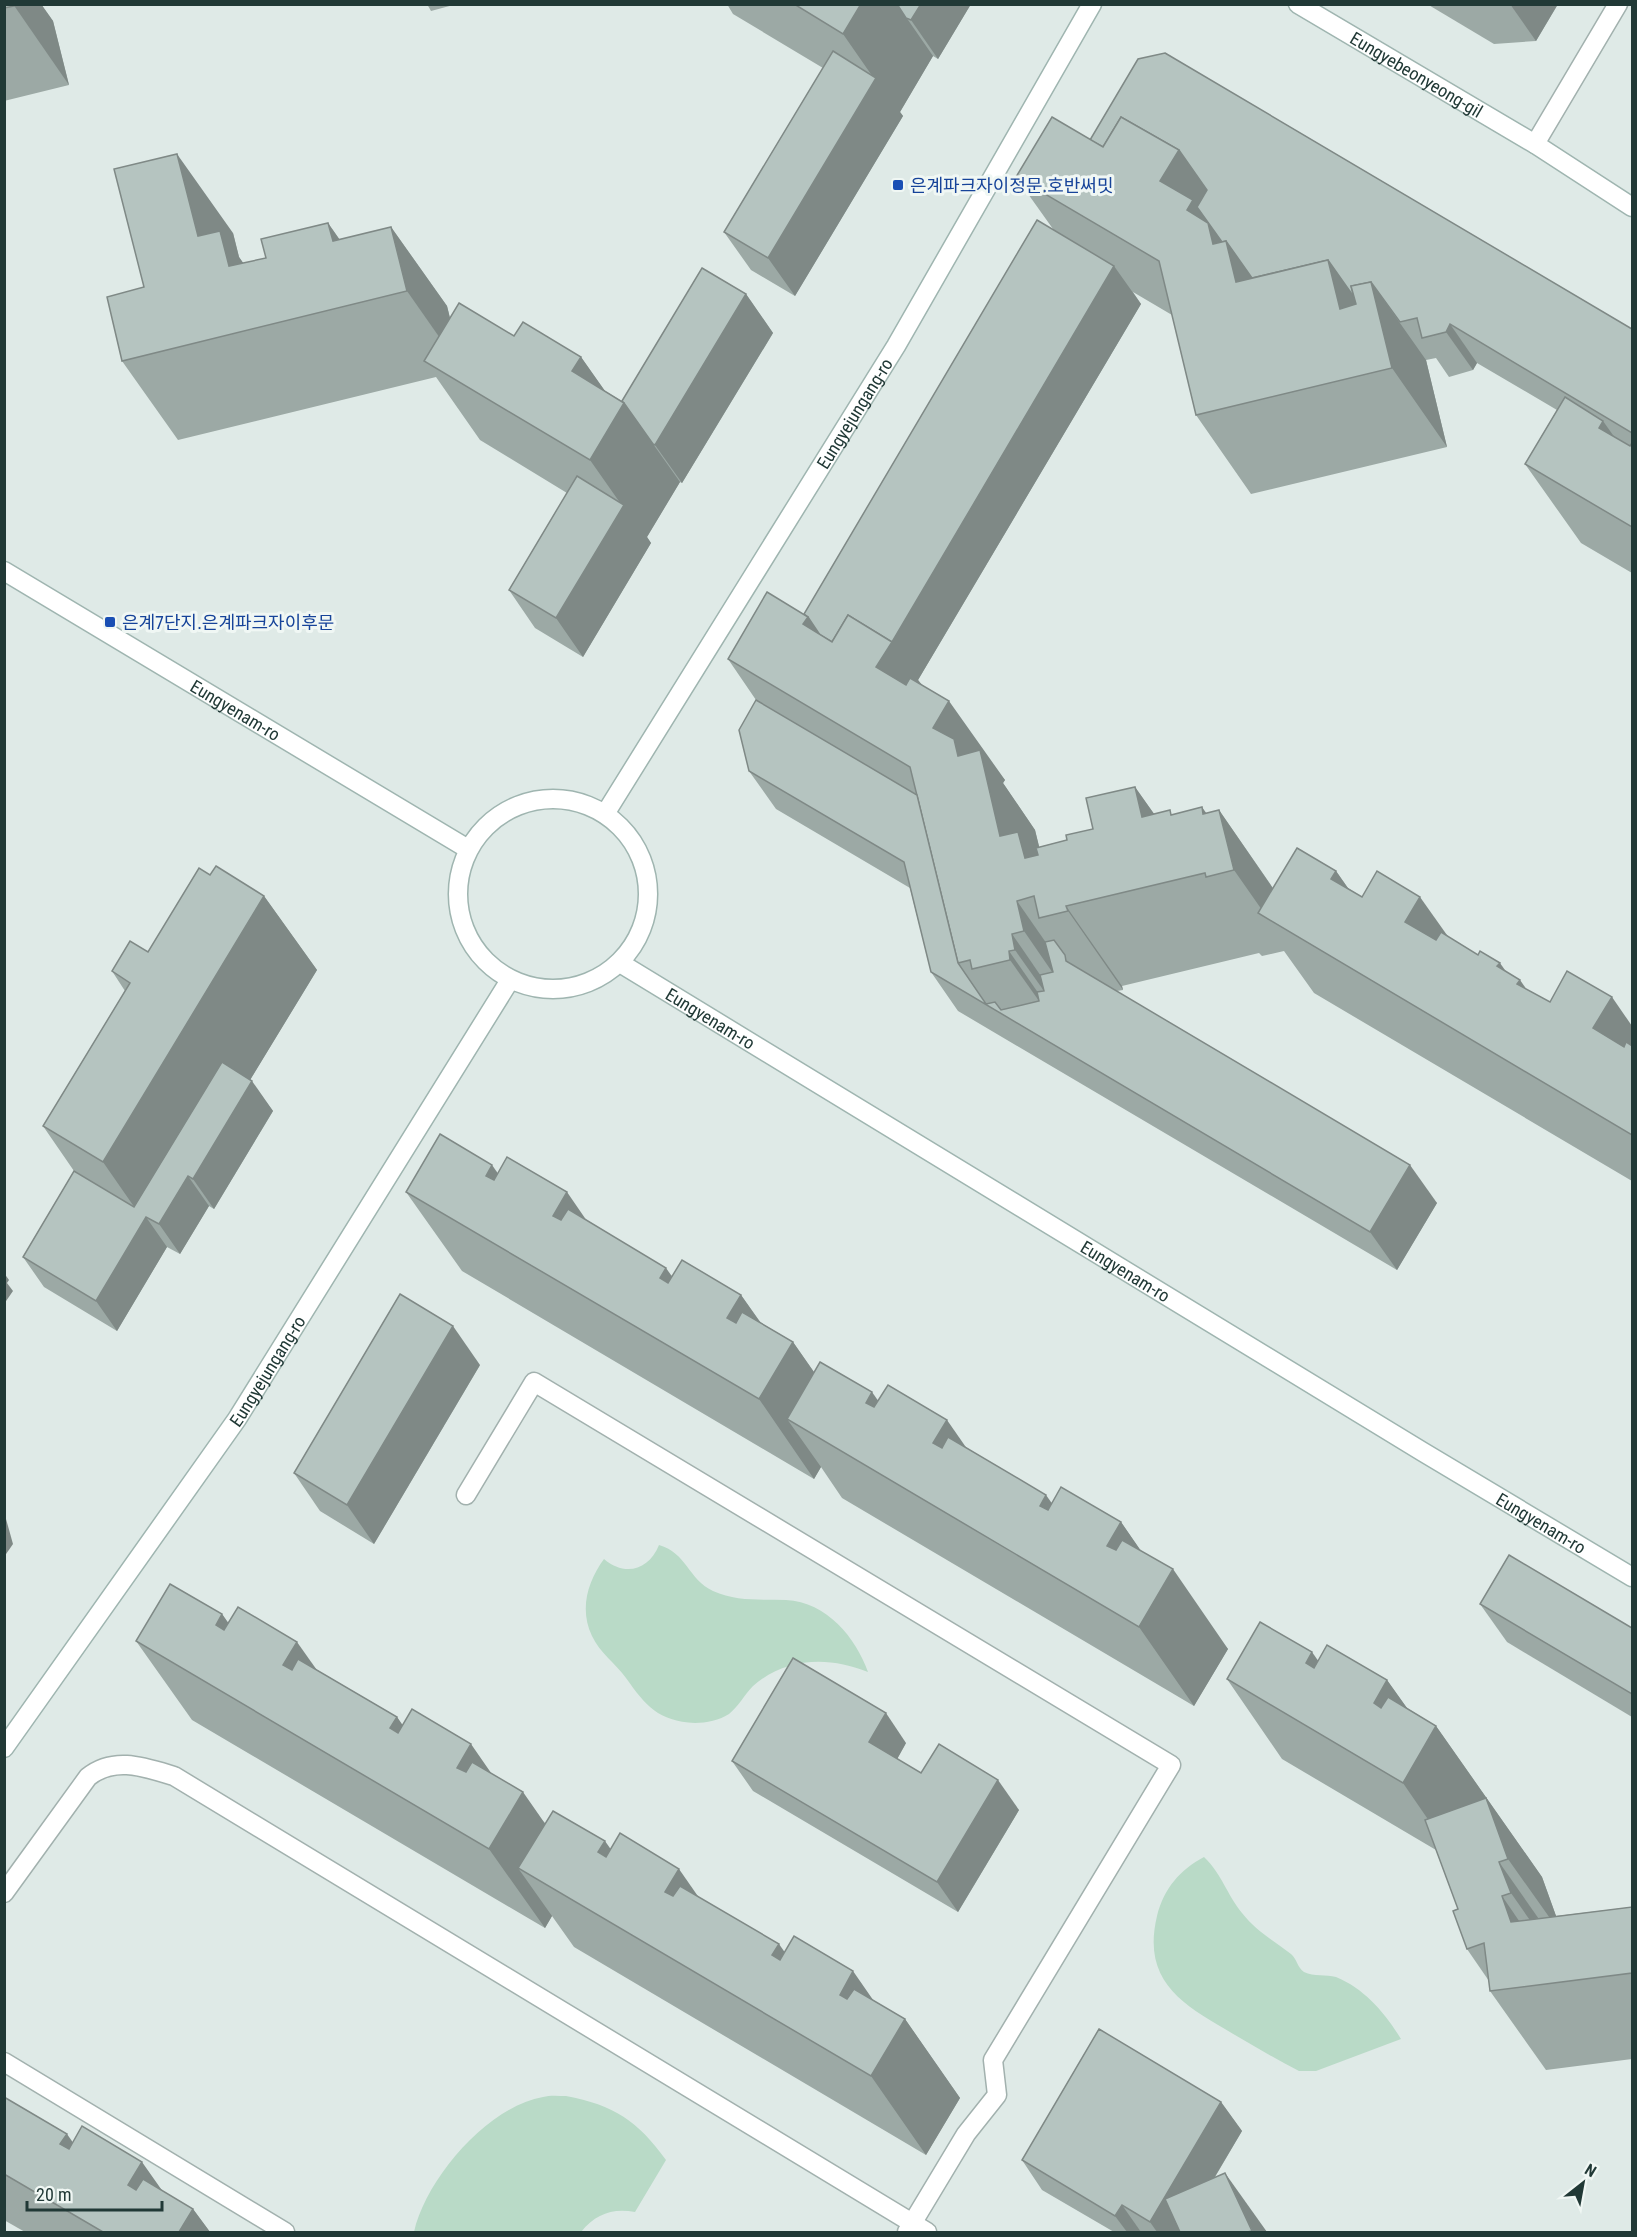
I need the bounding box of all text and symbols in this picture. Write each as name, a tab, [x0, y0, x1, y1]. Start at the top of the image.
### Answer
street label: Eungyebeonyeong-gil	[1347, 27, 1487, 121]
place label: 은계파크자이정문.호반써밋	[910, 175, 1113, 196]
marker: 은계파크자이정문.호반써밋	[891, 178, 905, 192]
street label: Eungyejungang-ro	[812, 354, 897, 472]
place label: 은계7단지.은계파크자이후문	[122, 612, 334, 633]
marker: 은계7단지.은계파크자이후문	[103, 615, 117, 629]
street label: Eungyenam-ro	[187, 675, 284, 745]
street label: Eungyenam-ro	[662, 983, 759, 1053]
street label: Eungyenam-ro	[1077, 1236, 1174, 1306]
street label: Eungyejungang-ro	[225, 1312, 309, 1430]
street label: Eungyenam-ro	[1493, 1488, 1590, 1558]
north arrow	[1553, 2153, 1613, 2213]
text: N	[1581, 2160, 1600, 2181]
scale bar	[27, 2174, 162, 2212]
text: 20 m	[36, 2184, 71, 2205]

